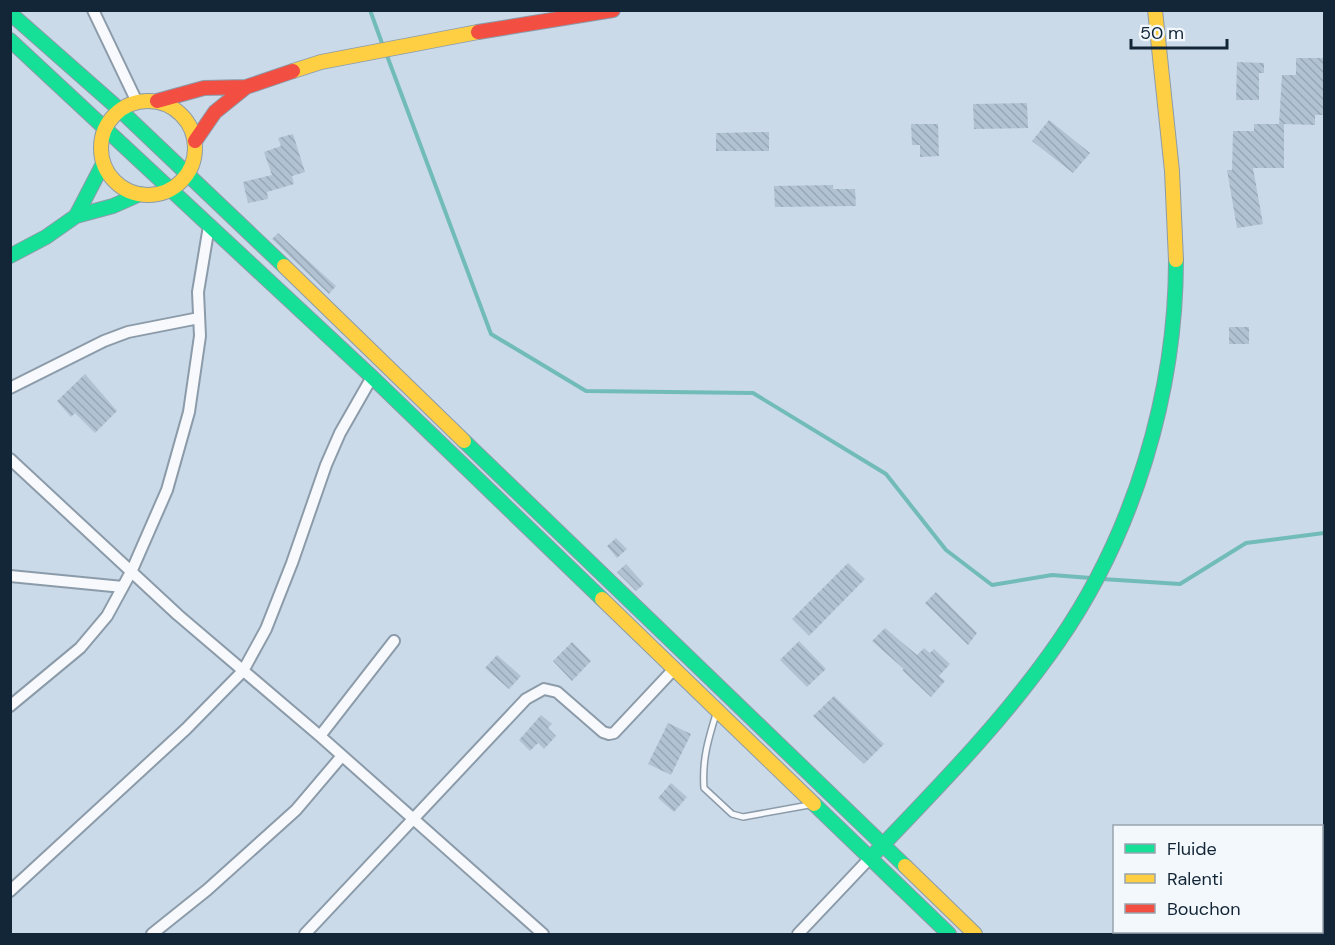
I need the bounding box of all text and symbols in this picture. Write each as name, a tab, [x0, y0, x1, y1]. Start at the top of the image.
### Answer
scale bar	[1131, 12, 1227, 50]
text: 50 m	[1140, 21, 1184, 45]
legend	[1113, 825, 1323, 933]
text: Fluide	[1167, 837, 1217, 861]
text: Ralenti	[1167, 867, 1223, 891]
text: Bouchon	[1167, 897, 1241, 921]

